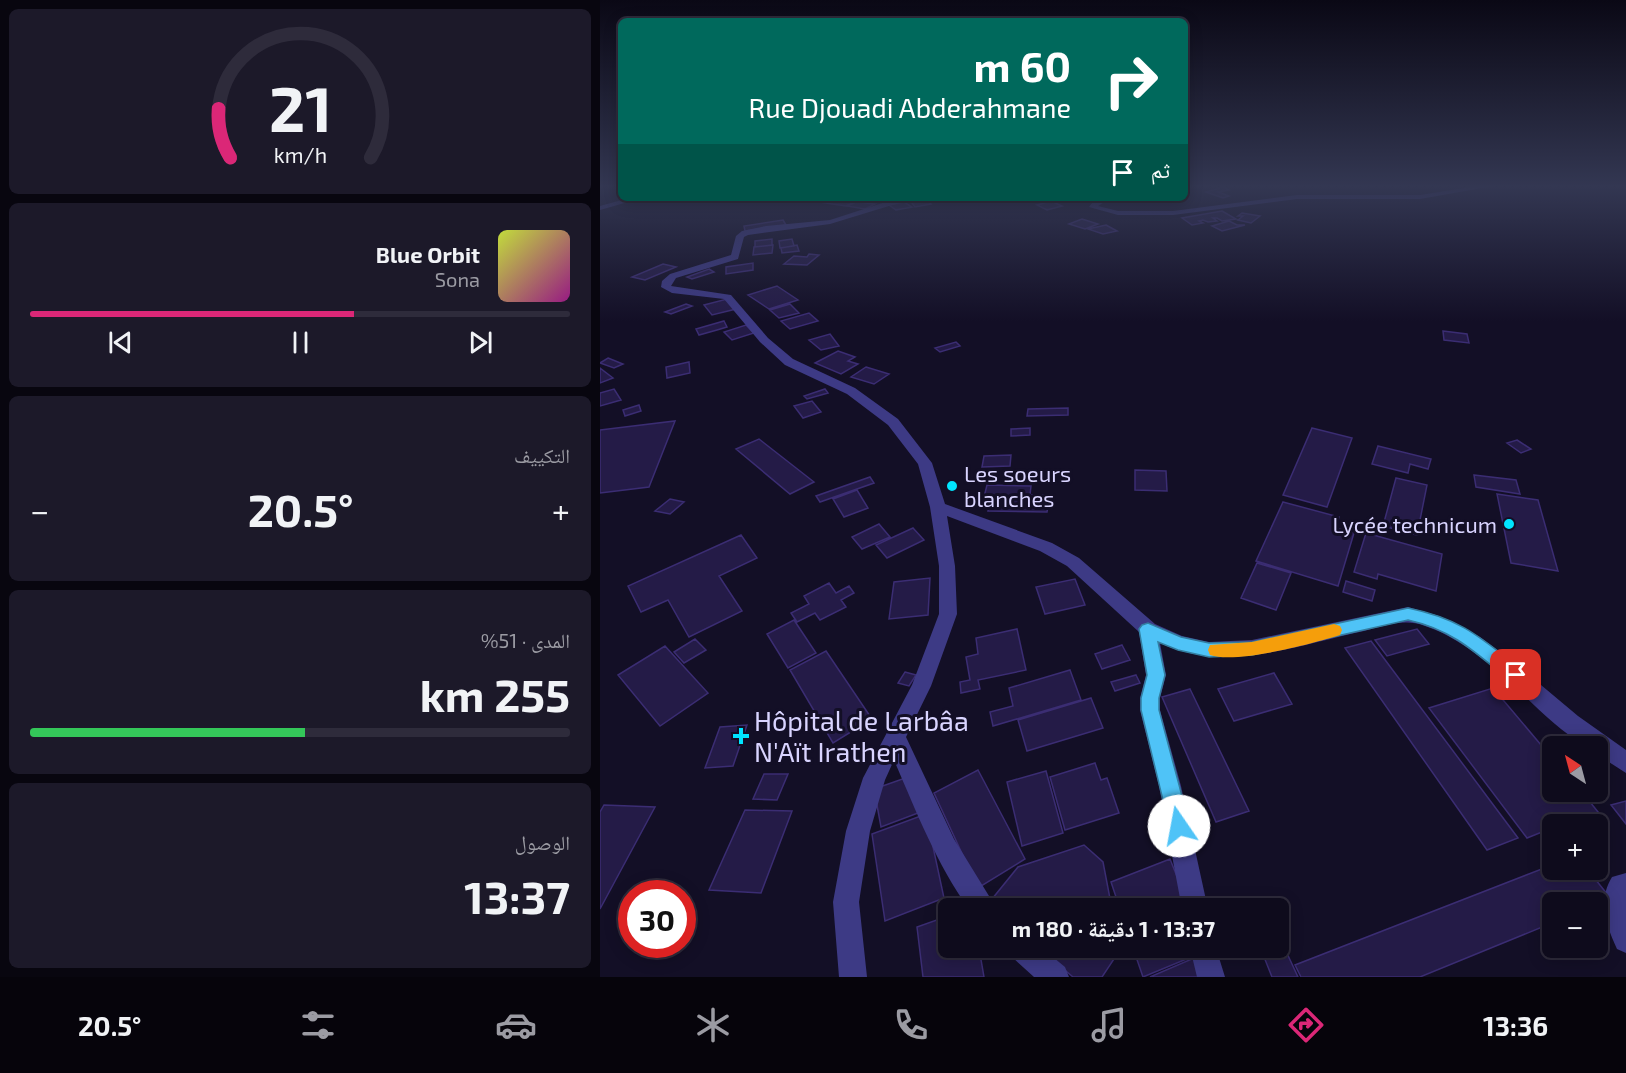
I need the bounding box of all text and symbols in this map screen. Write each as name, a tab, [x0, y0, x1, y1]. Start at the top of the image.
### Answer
text: 60 m	[974, 40, 1071, 90]
icon: right	[1092, 42, 1170, 120]
text: 21	[268, 70, 332, 145]
text: Rue Djouadi Abderahmane	[748, 91, 1071, 123]
text: km/h	[273, 143, 327, 168]
icon: arrive	[1106, 156, 1139, 189]
text: ثم	[1151, 156, 1170, 182]
text: Blue Orbit	[376, 241, 480, 267]
text: Sona	[435, 267, 480, 291]
icon: previous	[104, 326, 137, 359]
icon: pause	[284, 326, 317, 359]
icon: next	[464, 326, 497, 359]
text: التكييف	[514, 443, 570, 467]
place label: Les soeurs blanches	[964, 460, 1071, 511]
marker: Les soeurs blanches	[945, 479, 959, 493]
text: 20.5°	[248, 482, 353, 536]
text: −	[30, 490, 49, 530]
text: +	[552, 490, 570, 530]
place label: Lycée technicum	[1332, 511, 1497, 537]
marker: Lycée technicum	[1502, 517, 1516, 531]
text: المدى · 51%	[481, 628, 570, 652]
pin	[1490, 649, 1541, 700]
icon: arrive	[1499, 658, 1532, 691]
text: 255 km	[420, 667, 570, 721]
place label: Hôpital de Larbâa N'Aït Irathen	[754, 704, 969, 767]
marker: Hôpital de Larbâa N'Aït Irathen	[732, 727, 750, 745]
north arrow	[1542, 736, 1608, 802]
map controls	[1542, 736, 1608, 958]
position arrow	[1147, 794, 1211, 858]
button: +	[1542, 814, 1608, 880]
text: الوصول	[515, 830, 570, 854]
text: 13:37	[464, 869, 570, 923]
speed limit sign: 30	[618, 880, 696, 958]
button: −	[1542, 892, 1608, 958]
text: 13:37 · 1 دقيقة · 180 m	[1012, 915, 1215, 941]
icon: filters	[297, 1004, 339, 1046]
icon: car	[495, 1004, 537, 1046]
icon: climate	[692, 1004, 734, 1046]
icon: phone	[890, 1004, 932, 1046]
icon: music	[1088, 1004, 1130, 1046]
icon: directions	[1285, 1004, 1327, 1046]
text: 20.5°	[78, 1009, 141, 1041]
text: 13:36	[1483, 1009, 1548, 1041]

